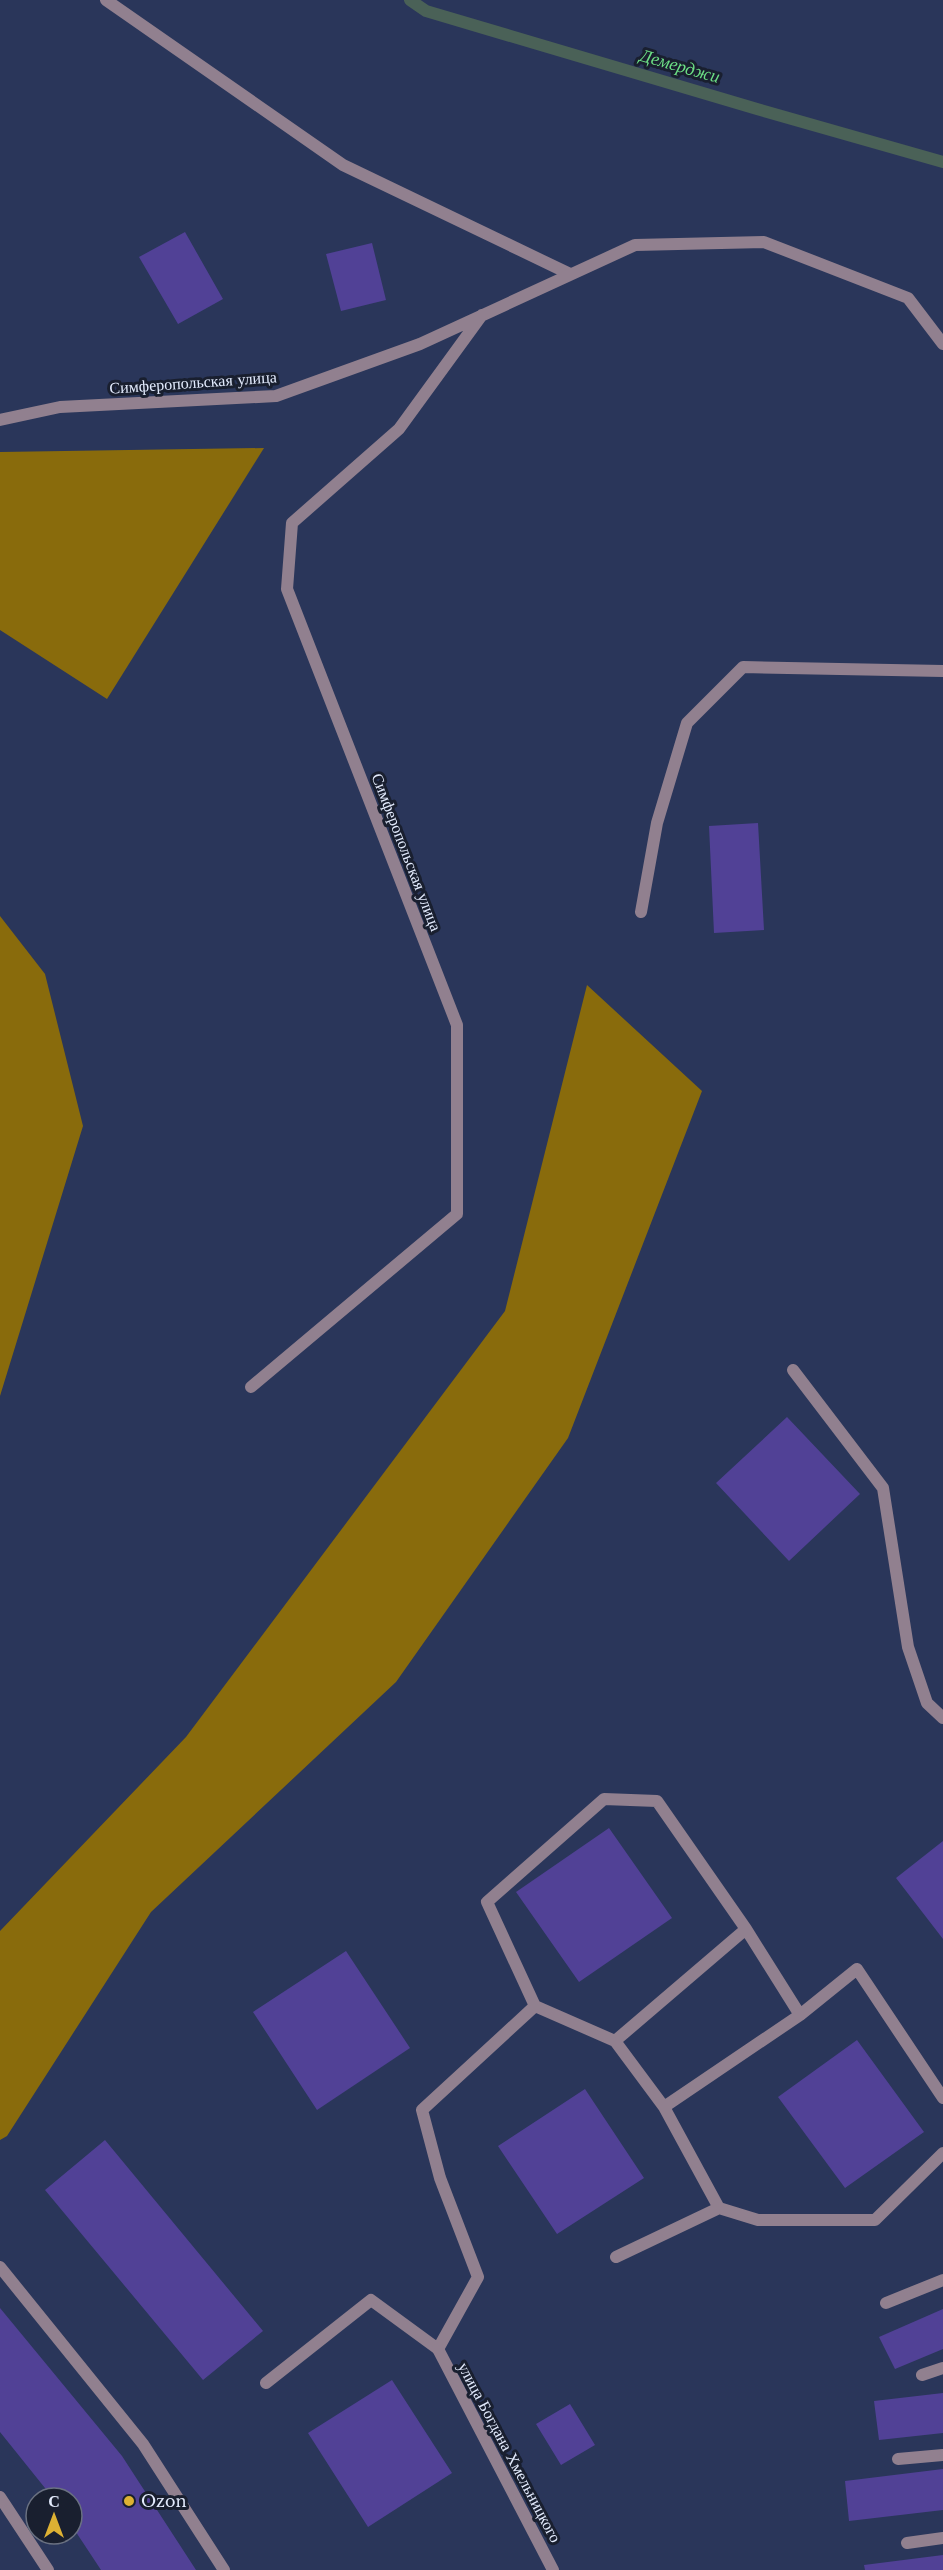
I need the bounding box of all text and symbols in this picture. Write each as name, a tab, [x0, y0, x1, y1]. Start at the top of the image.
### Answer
water label: Демерджи	[636, 44, 722, 88]
street label: Симферопольская улица	[109, 366, 277, 398]
street label: Симферопольская улица	[368, 770, 446, 934]
street label: улица Богдана Хмельницкого	[454, 2358, 566, 2546]
north arrow	[24, 2486, 84, 2546]
text: С	[48, 2491, 60, 2511]
place label: Ozon	[141, 2491, 186, 2511]
marker: Ozon	[122, 2494, 136, 2508]

